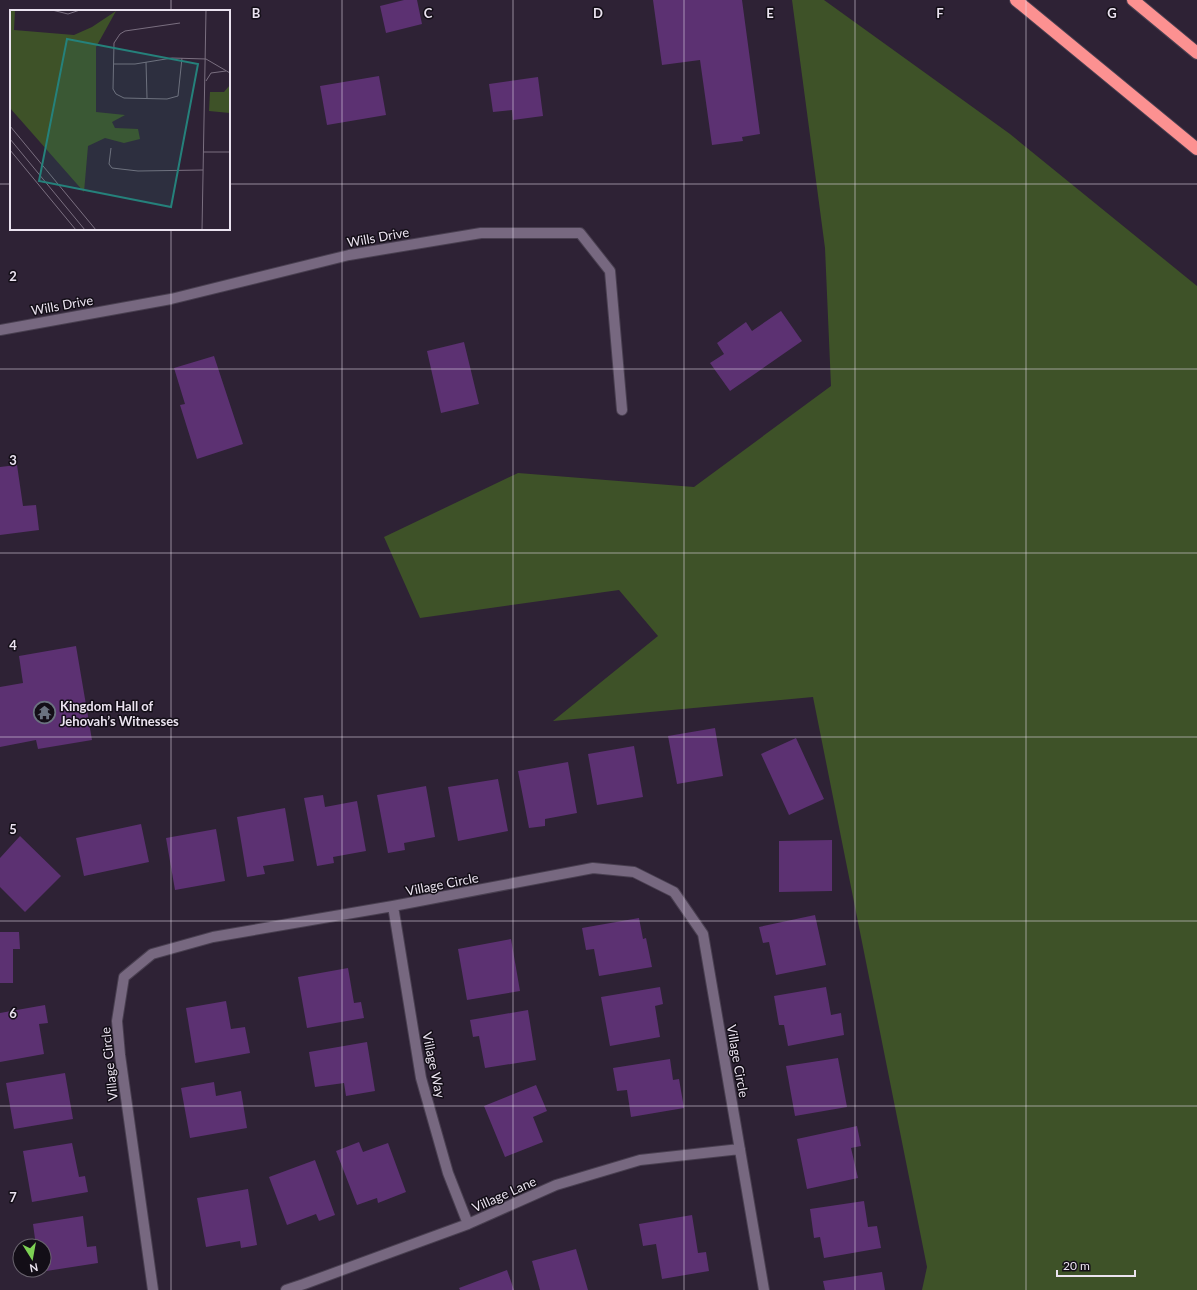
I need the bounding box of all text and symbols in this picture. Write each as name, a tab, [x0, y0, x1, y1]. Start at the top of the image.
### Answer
text: B	[252, 5, 261, 21]
text: C	[424, 5, 433, 21]
text: D	[593, 5, 603, 21]
text: E	[766, 5, 774, 21]
text: F	[936, 5, 944, 21]
text: G	[1107, 5, 1117, 21]
inset map	[10, 10, 230, 230]
street label: Wills Drive	[346, 224, 410, 250]
text: 2	[9, 268, 17, 284]
street label: Wills Drive	[30, 292, 94, 318]
text: 3	[9, 452, 17, 468]
text: 4	[9, 637, 17, 653]
place label: Kingdom Hall of Jehovah’s Witnesses	[60, 698, 179, 729]
temple icon: Kingdom Hall of Jehovah’s Witnesses	[31, 700, 57, 726]
text: 5	[9, 821, 17, 837]
street label: Village Circle	[404, 869, 480, 899]
text: 6	[9, 1005, 17, 1021]
street label: Village Circle	[724, 1023, 752, 1099]
street label: Village Circle	[97, 1026, 121, 1102]
street label: Village Way	[419, 1031, 449, 1100]
street label: Village Lane	[469, 1173, 539, 1215]
text: 7	[9, 1189, 17, 1205]
north arrow	[12, 1238, 52, 1278]
scale bar	[1057, 1252, 1135, 1278]
text: 20 m	[1063, 1258, 1090, 1273]
text: N	[29, 1261, 39, 1275]

